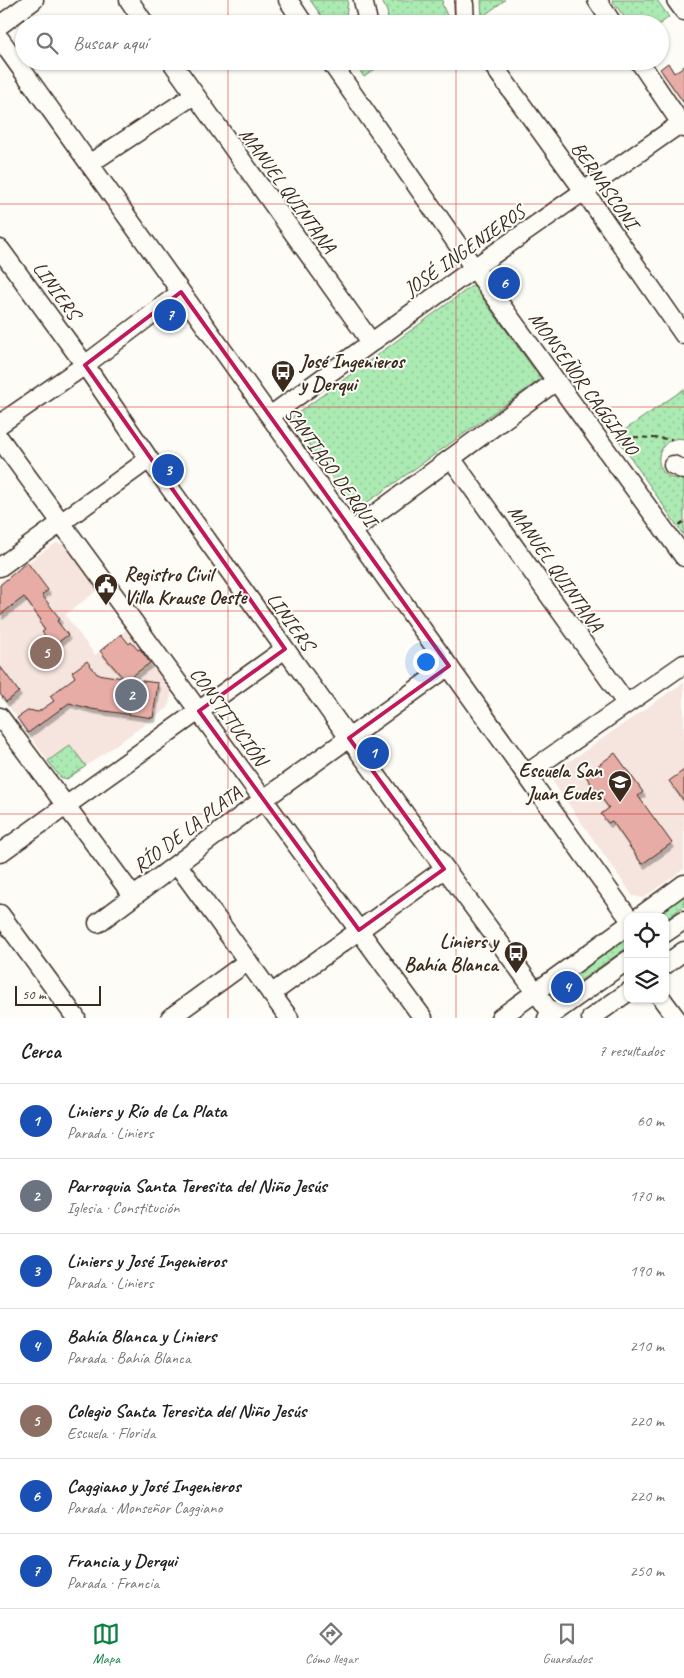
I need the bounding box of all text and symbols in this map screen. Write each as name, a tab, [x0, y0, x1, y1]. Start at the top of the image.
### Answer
search box	[15, 15, 669, 70]
icon: search	[33, 29, 61, 57]
text: Buscar aquí	[73, 31, 147, 55]
street label: MANUEL QUINTANA	[234, 123, 342, 259]
street label: BERNASCONI	[566, 137, 647, 238]
street label: JOSÉ INGENIEROS	[398, 198, 531, 302]
street label: LINIERS	[27, 257, 88, 328]
pin: 6	[488, 264, 520, 302]
pin: 7	[154, 296, 186, 334]
street label: MONSEÑOR CAGGIANO	[523, 307, 645, 461]
place label: José Ingenieros y Derqui	[298, 349, 406, 397]
bus stop icon: José Ingenieros y Derqui	[270, 359, 296, 393]
street label: SANTIAGO DERQUI	[279, 402, 385, 535]
pin: 3	[152, 451, 184, 489]
street label: MANUEL QUINTANA	[503, 500, 609, 637]
place label: Registro Civil Villa Krause Oeste	[124, 562, 248, 610]
public building icon: Registro Civil Villa Krause Oeste	[93, 572, 119, 606]
street label: LINIERS	[261, 588, 322, 659]
pin: 5	[30, 634, 62, 672]
your location	[413, 649, 439, 675]
street label: CONSTITUCIÓN	[184, 662, 275, 773]
pin: 2	[115, 676, 147, 714]
pin: 1	[357, 734, 389, 772]
place label: Escuela San Juan Eudes	[518, 758, 604, 806]
school or university icon: Escuela San Juan Eudes	[607, 769, 633, 803]
street label: RÍO DE LA PLATA	[128, 780, 247, 878]
map controls	[624, 913, 669, 1003]
button: locate	[624, 913, 669, 958]
place label: Liniers y Bahía Blanca	[404, 929, 500, 977]
bus stop icon: Liniers y Bahía Blanca	[503, 940, 529, 974]
button: layers	[624, 958, 669, 1003]
pin: 4	[551, 968, 583, 1006]
scale bar	[15, 983, 101, 1006]
text: 50 m	[22, 986, 46, 1003]
text: Cerca	[20, 1038, 61, 1064]
text: 7 resultados	[599, 1041, 664, 1061]
text: Liniers y Río de La Plata	[67, 1099, 226, 1123]
text: 1	[32, 1111, 40, 1131]
text: 60 m	[637, 1111, 664, 1131]
text: Parada · Liniers	[67, 1123, 153, 1143]
text: Parroquia Santa Teresita del Niño Jesús	[67, 1174, 327, 1198]
text: 2	[32, 1186, 40, 1206]
text: 170 m	[630, 1186, 664, 1206]
text: Iglesia · Constitución	[67, 1198, 179, 1218]
text: Liniers y José Ingenieros	[67, 1249, 226, 1273]
text: 3	[32, 1261, 40, 1281]
text: 190 m	[630, 1261, 664, 1281]
text: Parada · Liniers	[67, 1273, 153, 1293]
text: Bahía Blanca y Liniers	[67, 1324, 216, 1348]
text: 4	[32, 1336, 40, 1356]
text: 210 m	[630, 1336, 664, 1356]
text: Parada · Bahía Blanca	[67, 1348, 190, 1368]
text: Colegio Santa Teresita del Niño Jesús	[67, 1399, 306, 1423]
text: 5	[33, 1411, 39, 1431]
text: 220 m	[630, 1411, 664, 1431]
text: Escuela · Florida	[67, 1423, 155, 1443]
text: Caggiano y José Ingenieros	[67, 1474, 240, 1498]
text: 6	[32, 1486, 40, 1506]
text: 220 m	[630, 1486, 664, 1506]
text: Parada · Monseñor Caggiano	[67, 1498, 222, 1518]
text: Francia y Derqui	[67, 1549, 177, 1573]
text: 7	[32, 1561, 40, 1581]
text: 250 m	[630, 1561, 664, 1581]
text: Parada · Francia	[67, 1573, 159, 1593]
tab: Mapa	[92, 1620, 120, 1667]
tab: Cómo llegar	[305, 1620, 358, 1667]
tab: Guardados	[543, 1620, 592, 1667]

